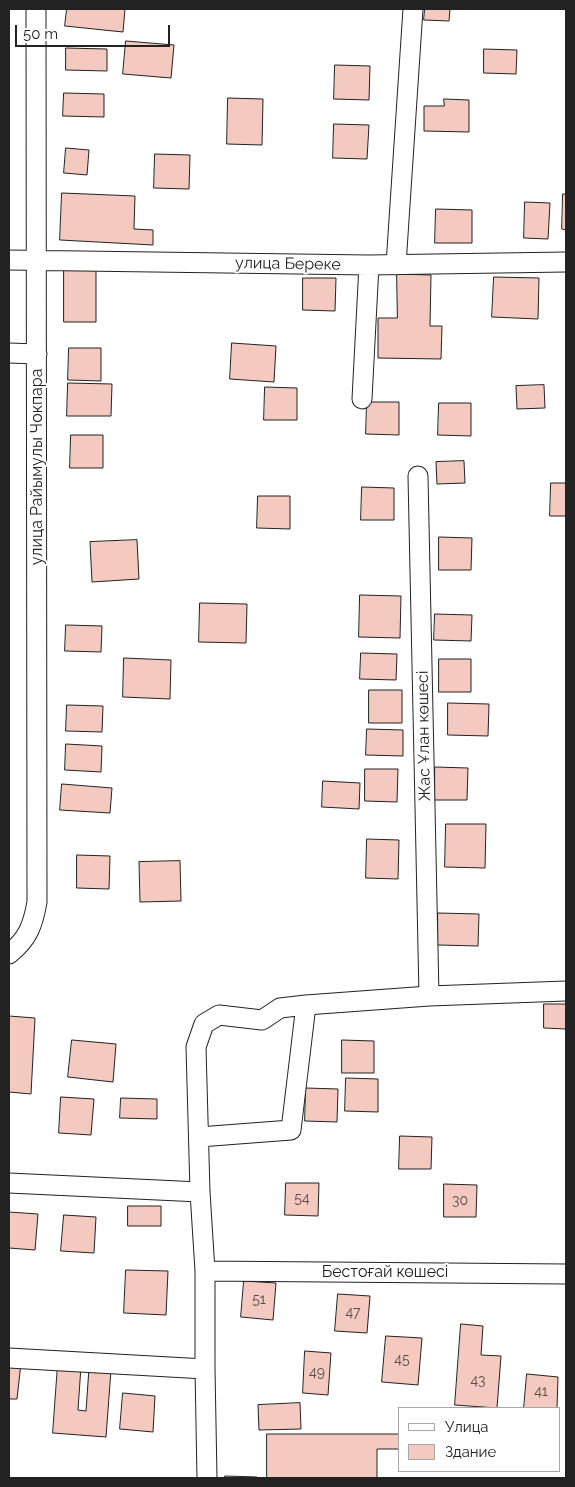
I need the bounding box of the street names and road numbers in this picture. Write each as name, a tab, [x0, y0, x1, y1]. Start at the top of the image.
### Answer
street label: улица Береке	[235, 253, 341, 275]
street label: улица Райымулы Чокпара	[27, 369, 47, 565]
street label: Жас Ұлан көшесі	[413, 671, 435, 801]
street label: Бестоғай көшесі	[322, 1262, 448, 1282]

